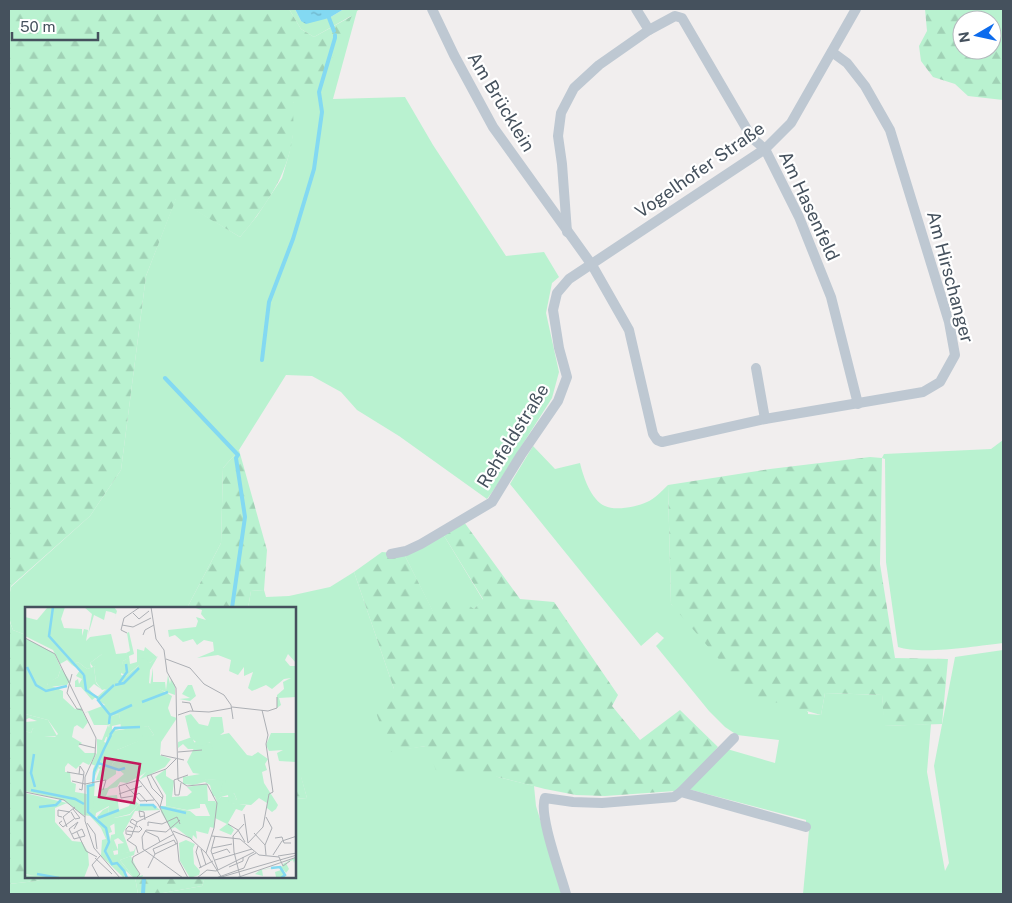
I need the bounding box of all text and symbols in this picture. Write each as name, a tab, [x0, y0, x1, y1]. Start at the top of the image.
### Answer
scale bar	[12, 10, 99, 42]
north arrow	[952, 10, 1002, 60]
text: 50 m	[20, 18, 55, 35]
text: N	[955, 30, 973, 44]
street label: Am Brücklein	[464, 48, 539, 155]
street label: Vogelhofer Straße	[631, 117, 768, 222]
street label: Am Hasenfeld	[775, 148, 844, 264]
street label: Am Hirschanger	[923, 209, 978, 345]
street label: Rehfeldstraße	[472, 380, 553, 492]
inset map	[25, 607, 296, 878]

